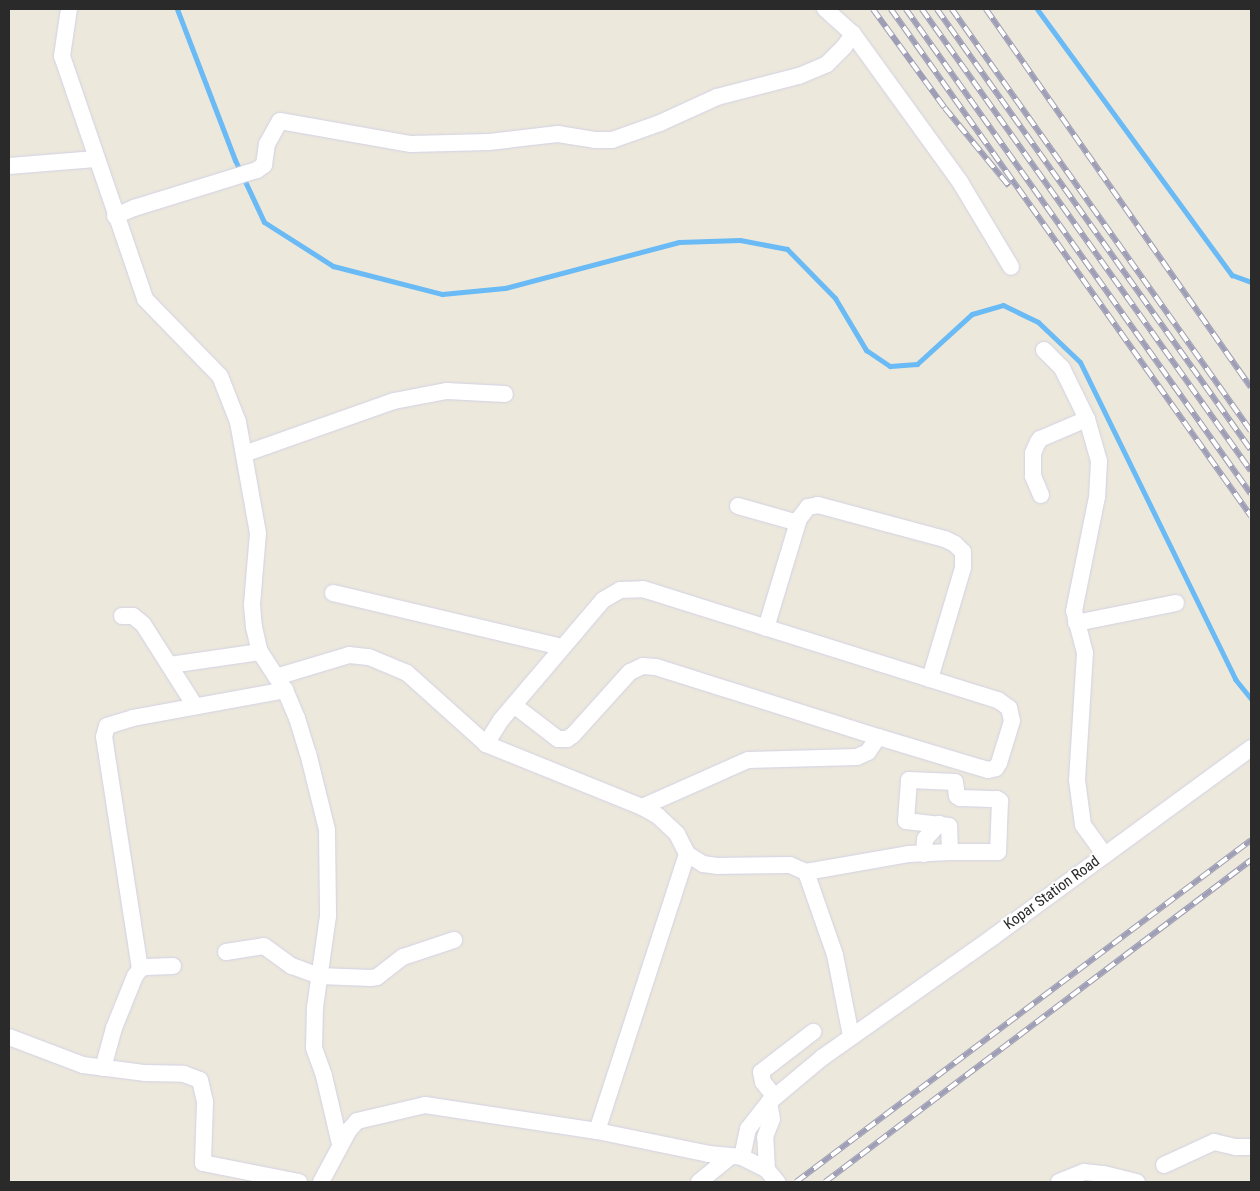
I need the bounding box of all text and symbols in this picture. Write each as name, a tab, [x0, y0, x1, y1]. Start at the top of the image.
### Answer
street label: Kopar Station Road	[1001, 852, 1103, 934]

